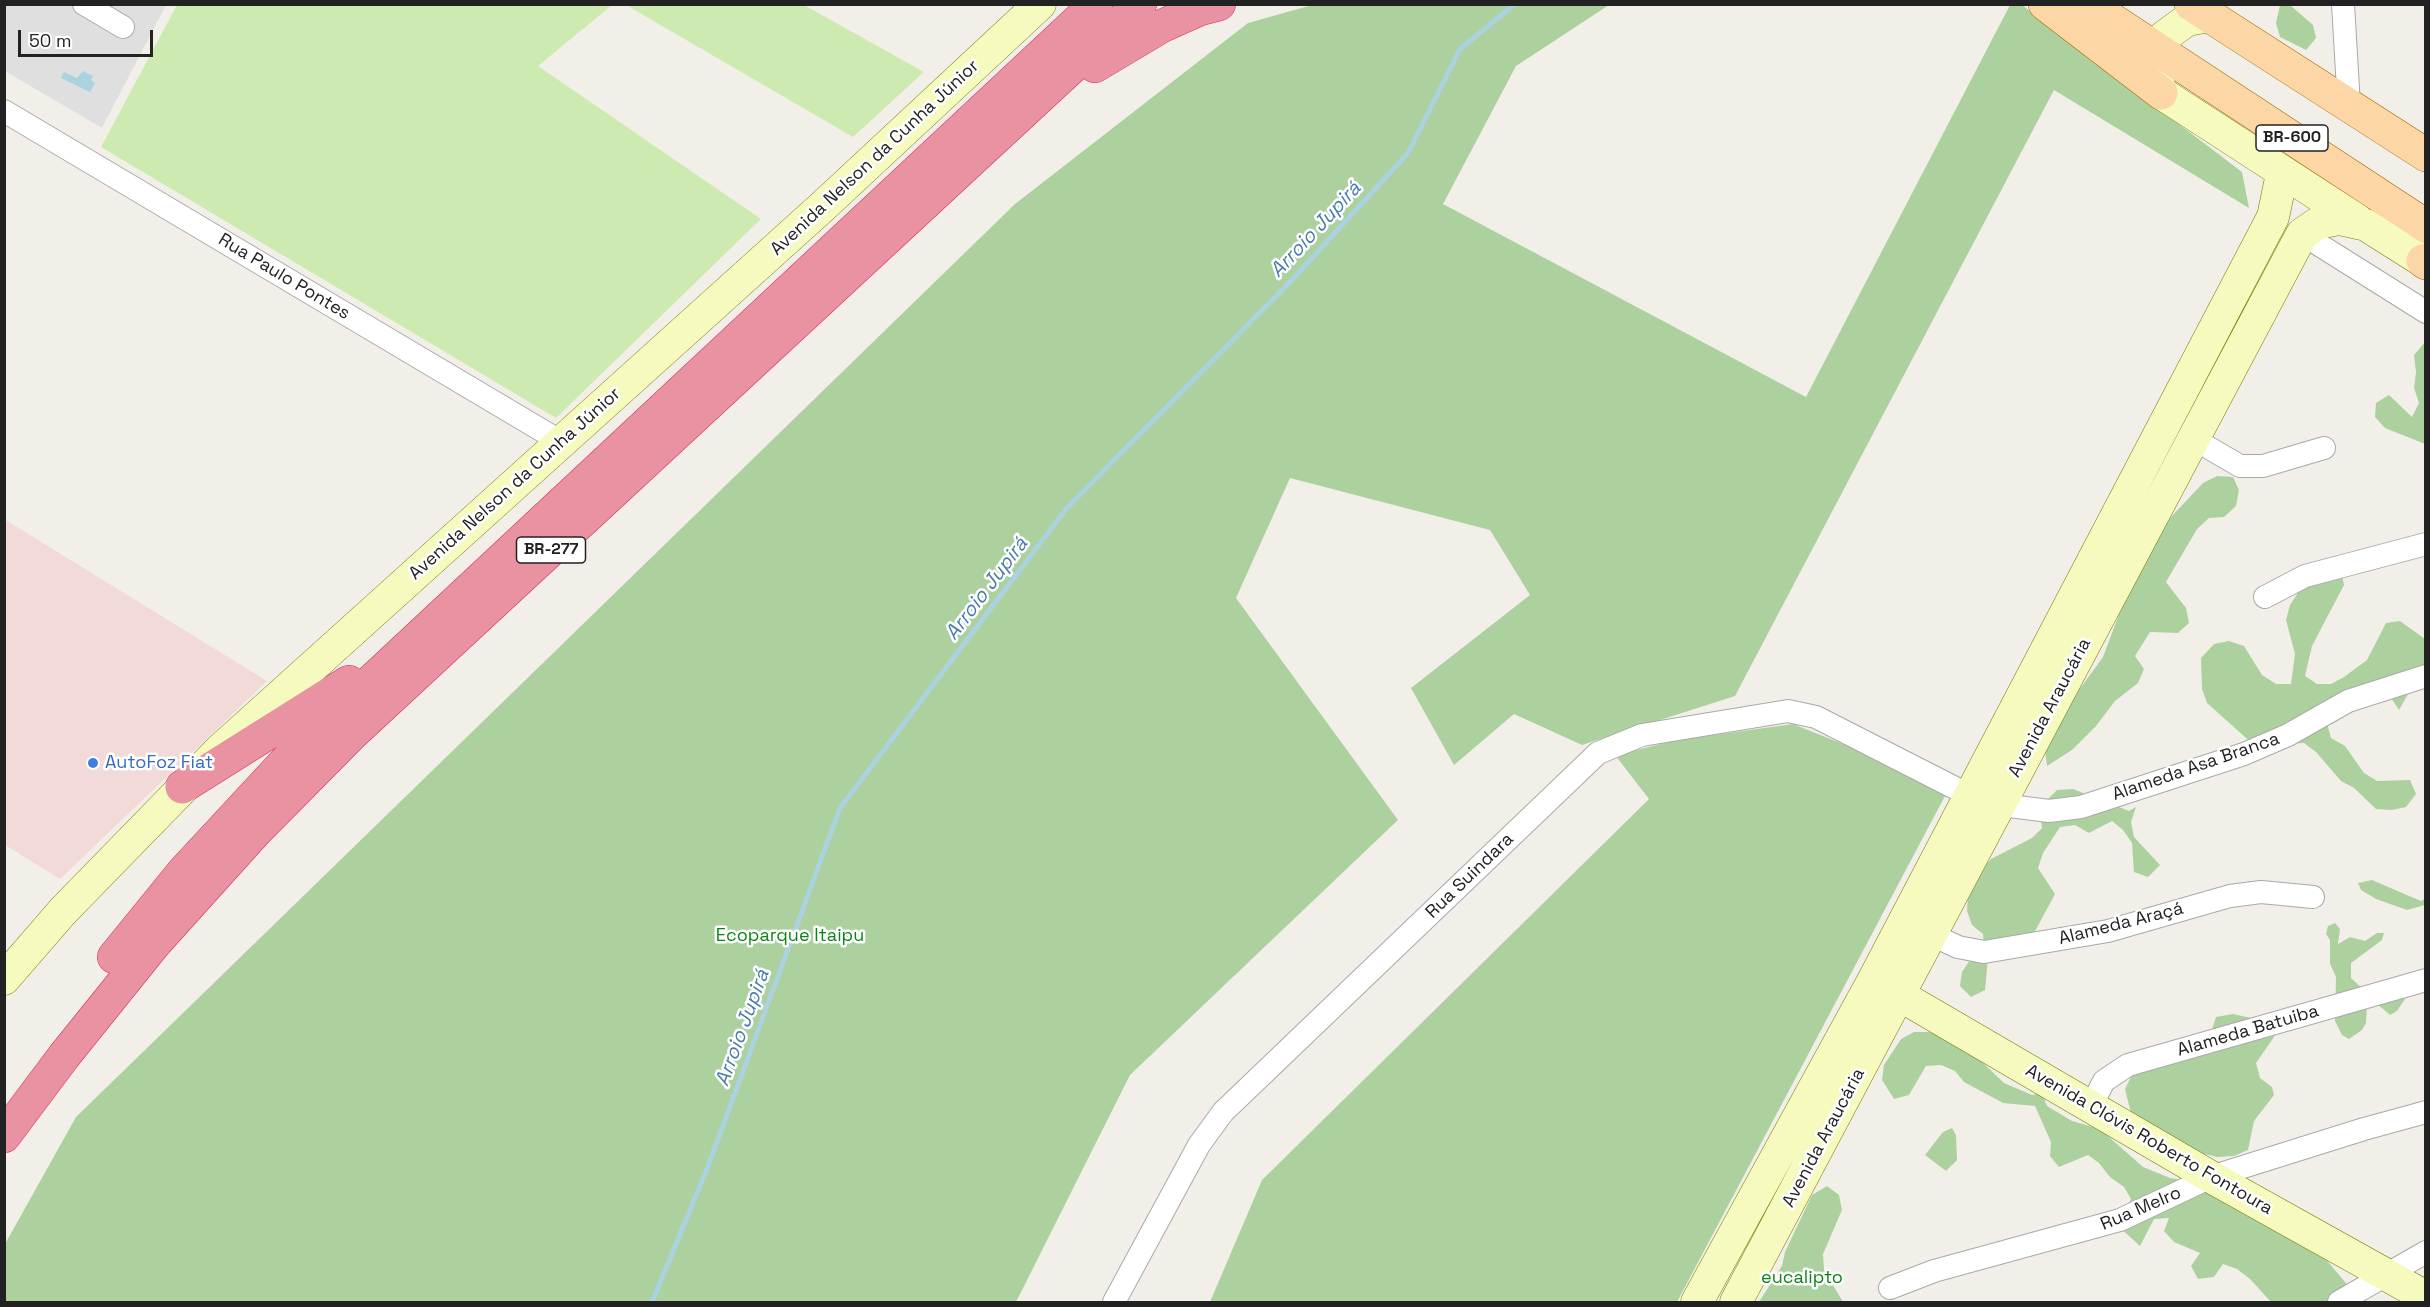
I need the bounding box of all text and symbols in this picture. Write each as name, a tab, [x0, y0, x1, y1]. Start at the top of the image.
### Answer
scale bar	[21, 18, 156, 56]
text: 50 m	[29, 29, 71, 52]
street label: Avenida Nelson da Cunha Júnior	[766, 56, 984, 260]
road number: BR-600	[2256, 125, 2328, 151]
water label: Arroio Jupirá	[1266, 177, 1366, 283]
street label: Rua Paulo Pontes	[214, 229, 354, 325]
street label: Avenida Nelson da Cunha Júnior	[405, 383, 625, 585]
water label: Arroio Jupirá	[941, 533, 1033, 645]
road number: BR-277	[516, 537, 586, 563]
street label: Avenida Araucária	[2004, 635, 2096, 781]
street label: Alameda Asa Branca	[2110, 728, 2282, 806]
place label: AutoFoz Fiat	[105, 752, 213, 774]
marker: AutoFoz Fiat	[86, 756, 100, 770]
street label: Rua Suindara	[1422, 829, 1518, 923]
street label: Alameda Araçá	[2056, 898, 2186, 950]
park label: Ecoparque Itaipu	[716, 925, 864, 947]
water label: Arroio Jupirá	[711, 966, 775, 1090]
street label: Alameda Batuiba	[2175, 1000, 2321, 1062]
street label: Avenida Clóvis Roberto Fontoura	[2022, 1060, 2276, 1220]
street label: Avenida Araucária	[1778, 1065, 1870, 1211]
street label: Rua Melro	[2097, 1182, 2185, 1236]
park label: eucalipto	[1761, 1267, 1843, 1289]

